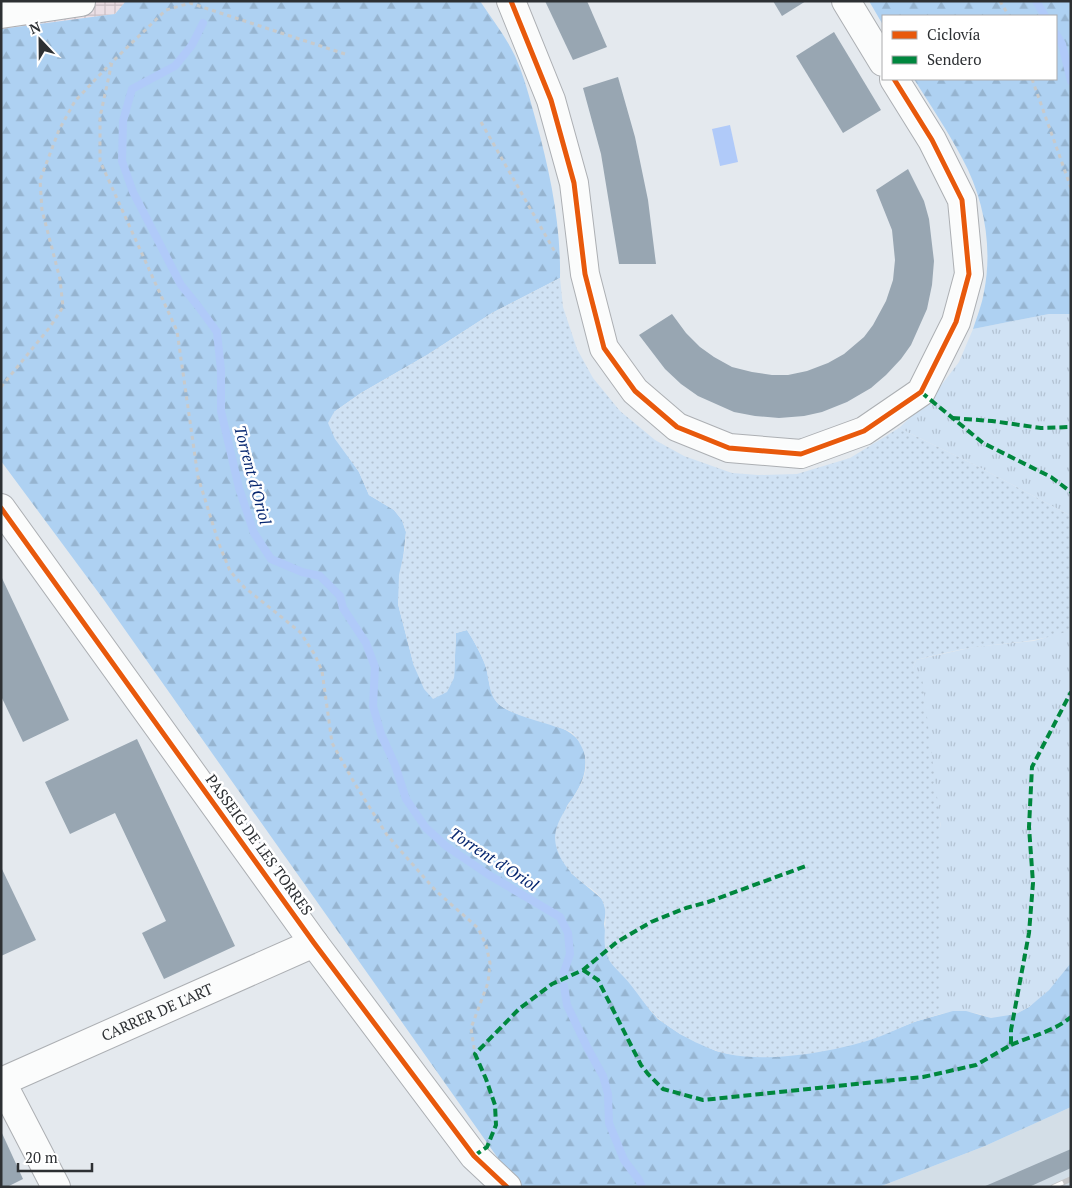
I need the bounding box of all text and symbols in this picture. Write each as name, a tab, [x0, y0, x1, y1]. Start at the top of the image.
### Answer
north arrow	[15, 15, 65, 65]
legend	[882, 15, 1057, 80]
text: N	[26, 17, 44, 38]
text: Ciclovía	[927, 24, 981, 44]
text: Sendero	[927, 49, 981, 69]
water label: Torrent d'Oriol	[229, 423, 277, 528]
street label: PASSEIG DE LES TORRES	[202, 770, 318, 919]
water label: Torrent d'Oriol	[445, 822, 543, 896]
street label: CARRER DE L'ART	[98, 978, 216, 1045]
scale bar	[18, 1140, 91, 1172]
text: 20 m	[25, 1147, 58, 1167]

